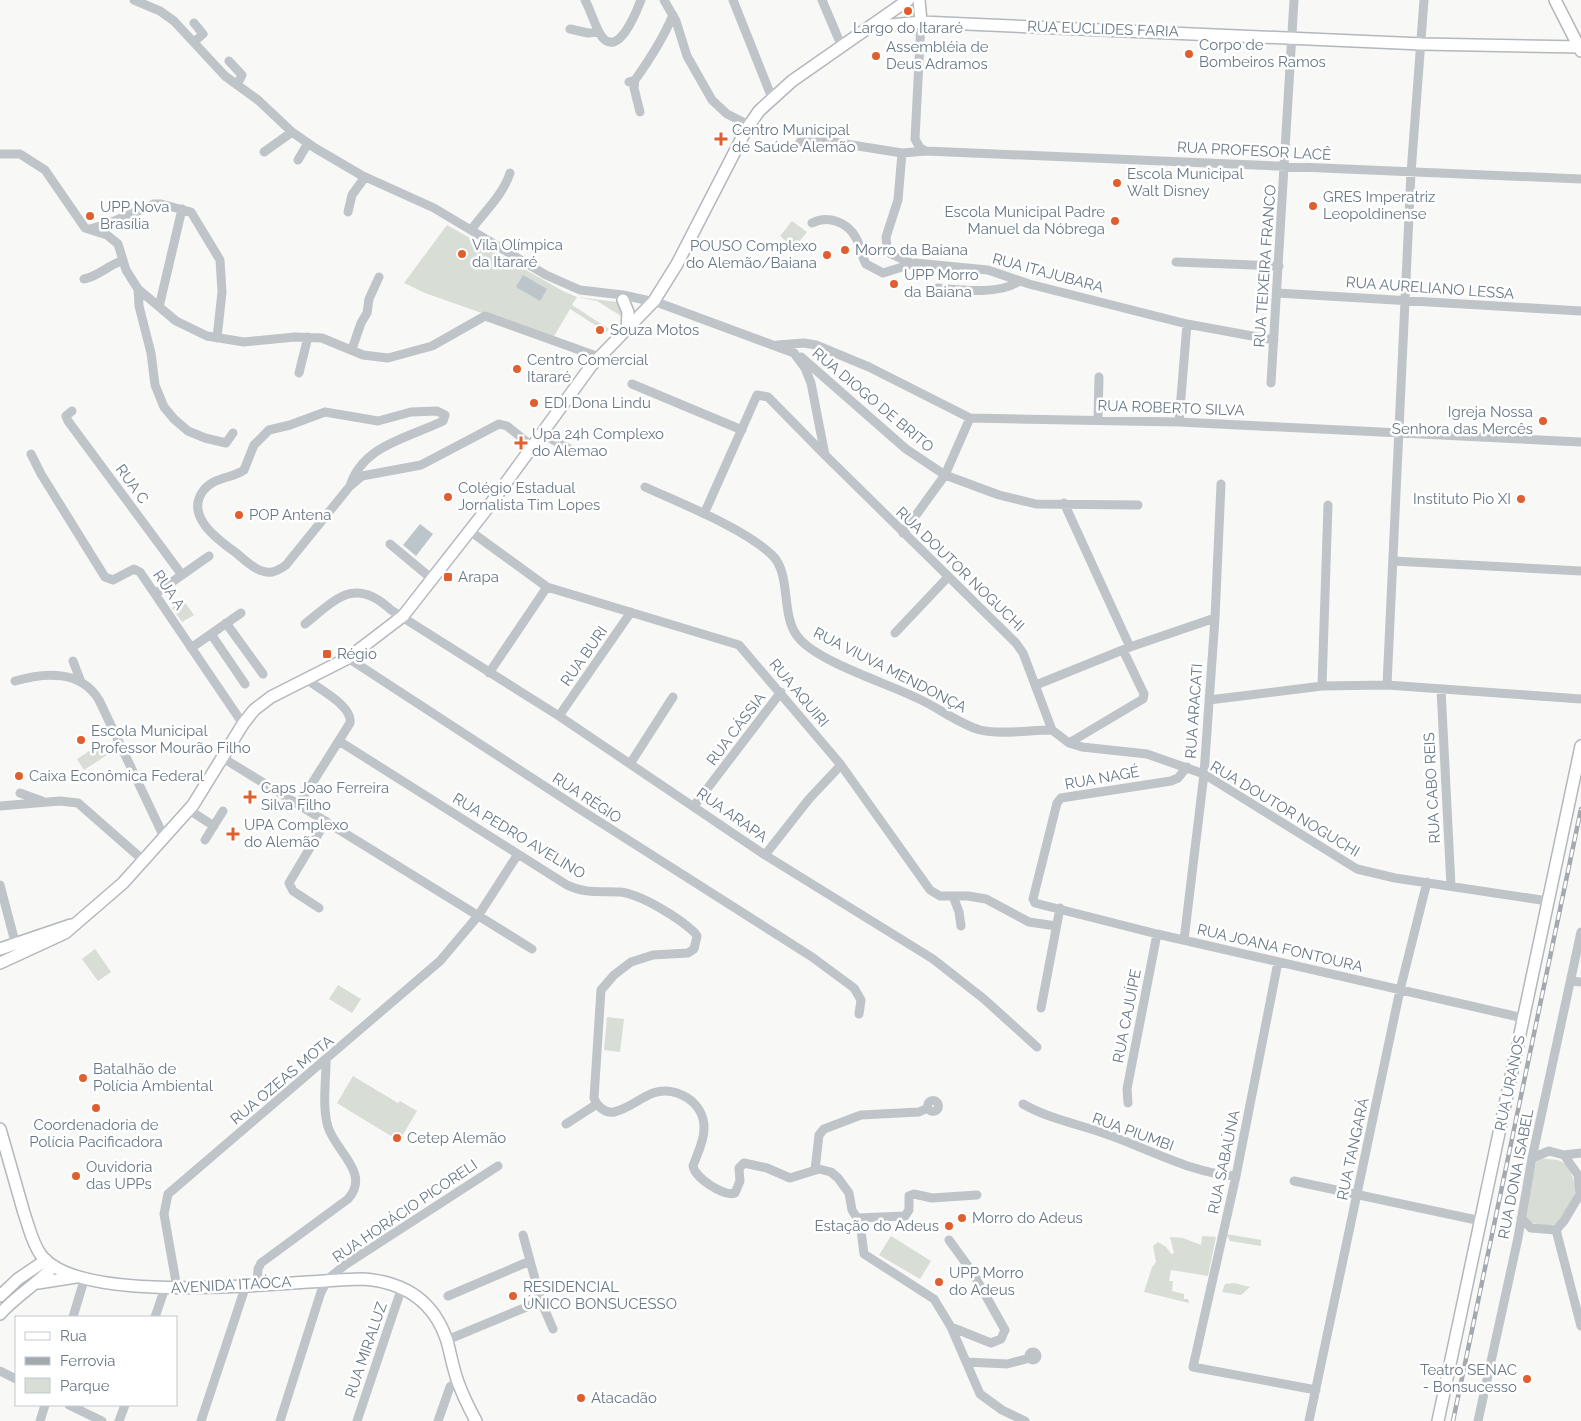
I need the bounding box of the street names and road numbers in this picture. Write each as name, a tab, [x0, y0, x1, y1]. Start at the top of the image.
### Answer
street label: RUA EUCLIDES FARIA	[1027, 17, 1179, 41]
street label: RUA PROFESOR LACÊ	[1176, 138, 1332, 164]
street label: RUA TEIXEIRA FRANCO	[1250, 184, 1280, 348]
street label: RUA ITAJUBARA	[990, 249, 1106, 297]
street label: RUA AURELIANO LESSA	[1345, 273, 1515, 303]
street label: RUA DIOGO DE BRITO	[809, 344, 937, 456]
street label: RUA ROBERTO SILVA	[1097, 396, 1245, 420]
street label: RUA C	[112, 461, 152, 507]
street label: RUA DOUTOR NOGUCHI	[892, 503, 1028, 635]
street label: RUA A	[149, 567, 189, 613]
street label: RUA BURI	[557, 623, 611, 689]
street label: RUA VIUVA MENDONÇA	[810, 624, 970, 716]
street label: RUA AQUIRI	[765, 655, 833, 731]
street label: RUA ARACATI	[1182, 663, 1206, 759]
street label: RUA CÁSSIA	[703, 689, 769, 769]
street label: RUA CABO REIS	[1420, 732, 1444, 844]
street label: RUA DOUTOR NOGUCHI	[1207, 757, 1363, 861]
street label: RUA NAGÉ	[1063, 763, 1141, 793]
street label: RUA RÉGIO	[549, 769, 625, 827]
street label: RUA ARAPA	[693, 784, 771, 846]
street label: RUA PEDRO AVELINO	[449, 789, 589, 883]
street label: RUA JOANA FONTOURA	[1195, 920, 1365, 976]
street label: RUA CAJUÍPE	[1109, 968, 1145, 1064]
street label: RUA OZEAS MOTA	[227, 1032, 337, 1128]
street label: RUA URANOS	[1491, 1034, 1529, 1132]
street label: RUA TANGARÁ	[1333, 1096, 1373, 1202]
street label: RUA DONA ISABEL	[1495, 1107, 1537, 1240]
street label: RUA SABAÚNA	[1204, 1108, 1244, 1216]
street label: RUA PIUMBI	[1090, 1109, 1176, 1155]
street label: RUA HORÁCIO PICORELI	[329, 1156, 481, 1266]
street label: AVENIDA ITAÓCA	[170, 1273, 292, 1297]
street label: RUA MIRALUZ	[341, 1300, 391, 1400]

